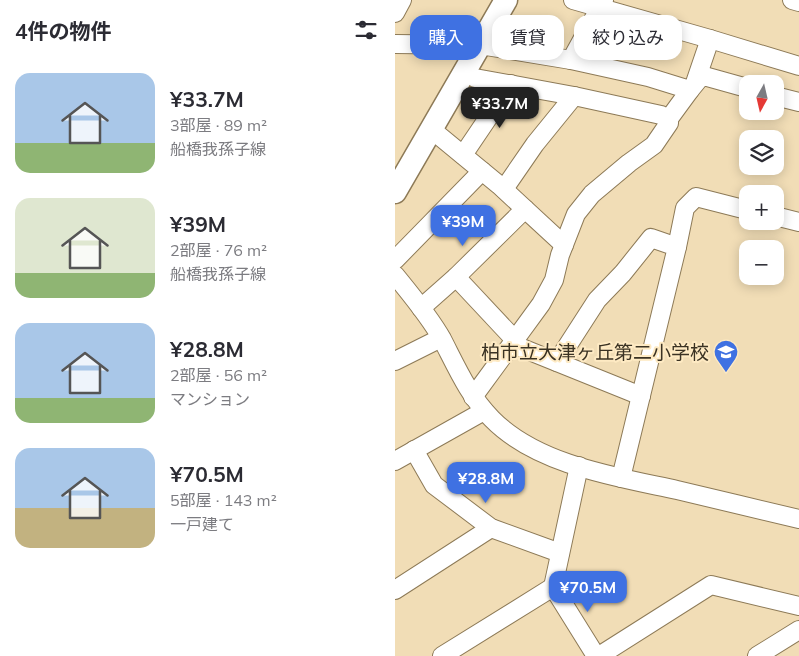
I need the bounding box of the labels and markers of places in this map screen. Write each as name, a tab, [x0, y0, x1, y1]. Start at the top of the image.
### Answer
pin: ¥33.7M	[459, 86, 541, 129]
pin: ¥39M	[433, 204, 493, 247]
school or university icon: 柏市立大津ヶ丘第二小学校	[713, 339, 739, 373]
place label: 柏市立大津ヶ丘第二小学校	[481, 340, 709, 364]
pin: ¥28.8M	[445, 462, 527, 504]
pin: ¥70.5M	[547, 570, 629, 613]

